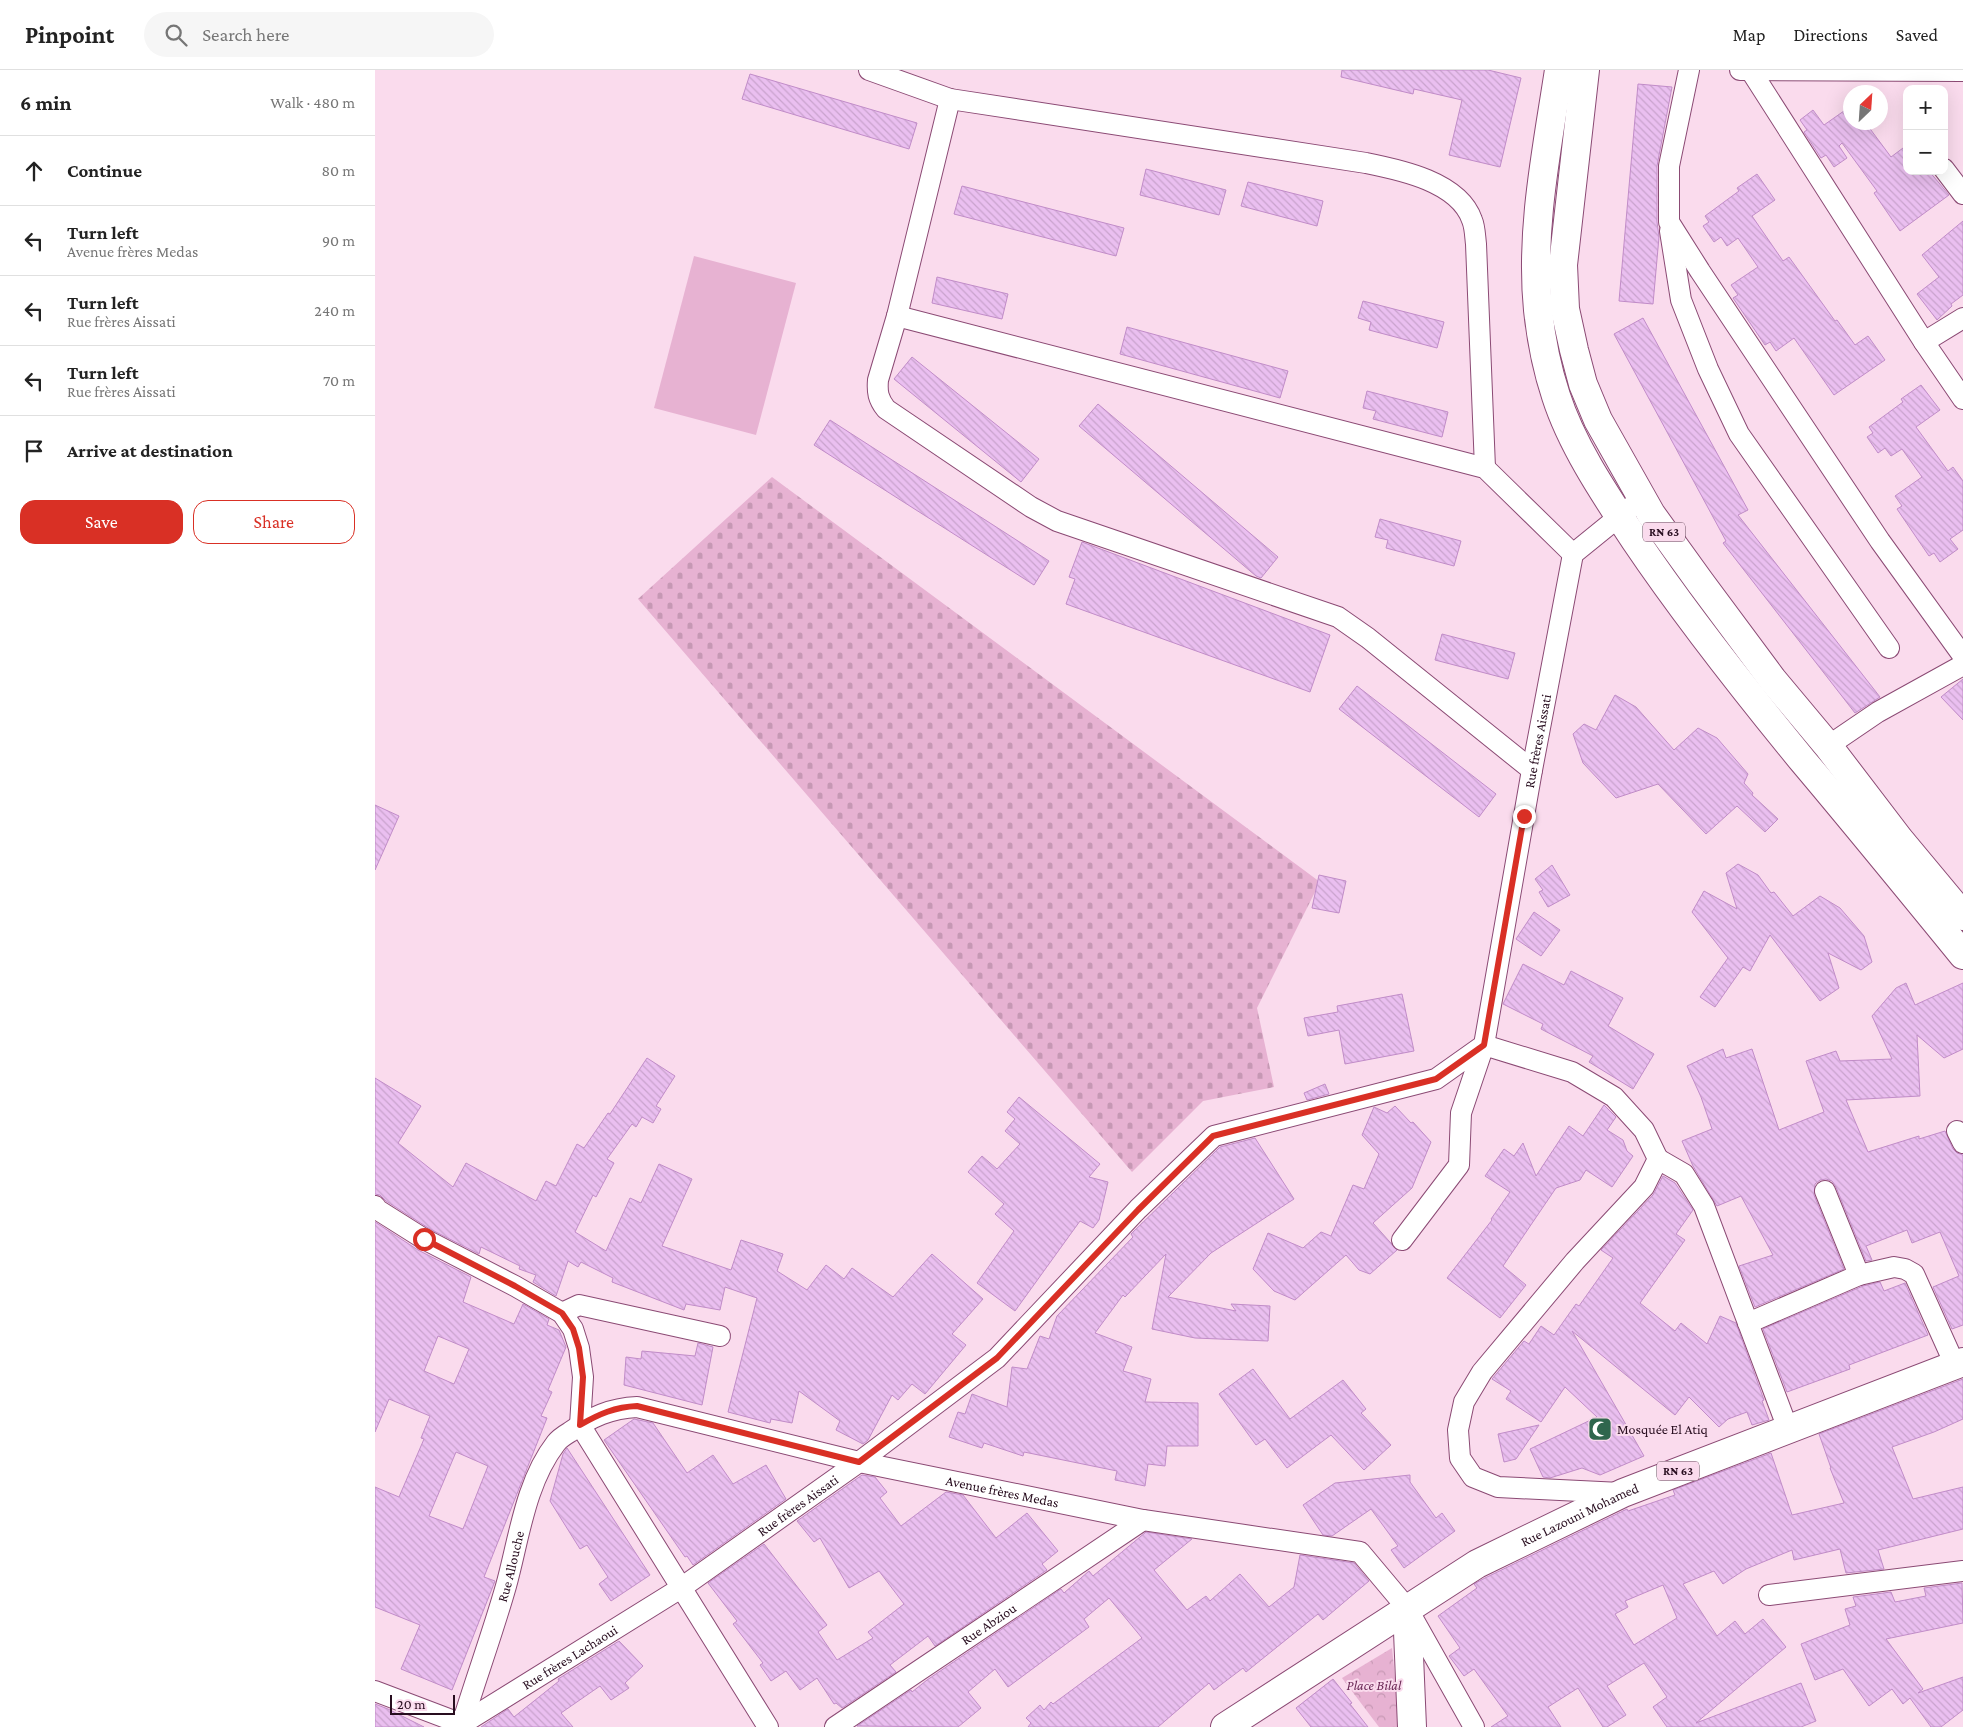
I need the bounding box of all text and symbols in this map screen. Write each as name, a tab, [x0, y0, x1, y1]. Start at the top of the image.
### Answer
search box	[144, 12, 494, 57]
text: Pinpoint	[25, 21, 114, 48]
icon: search	[162, 21, 190, 49]
text: Search here	[202, 24, 289, 45]
text: Map	[1733, 25, 1765, 45]
text: Directions	[1793, 25, 1868, 45]
text: Saved	[1896, 25, 1938, 45]
north arrow	[1843, 85, 1888, 130]
map controls	[1903, 85, 1948, 175]
button: +	[1903, 85, 1948, 130]
text: 6 min	[20, 91, 71, 115]
text: Walk · 480 m	[270, 94, 355, 111]
button: −	[1903, 130, 1948, 175]
icon: ahead	[20, 157, 48, 185]
text: Continue	[67, 160, 142, 181]
text: 80 m	[321, 162, 355, 179]
text: Turn left	[67, 222, 139, 243]
icon: left	[20, 227, 48, 255]
text: 90 m	[322, 232, 355, 249]
text: Avenue frères Medas	[67, 243, 198, 260]
text: Turn left	[67, 292, 139, 313]
icon: left	[20, 297, 48, 325]
text: 240 m	[314, 302, 355, 319]
text: Rue frères Aissati	[67, 313, 176, 330]
text: Turn left	[67, 362, 139, 383]
icon: left	[20, 367, 48, 395]
text: 70 m	[323, 372, 355, 389]
text: Rue frères Aissati	[67, 383, 176, 400]
icon: arrive	[20, 437, 48, 465]
text: Arrive at destination	[67, 440, 233, 461]
button: Save	[20, 500, 183, 544]
button: Share	[193, 500, 355, 544]
road number: RN 63	[1643, 522, 1685, 542]
street label: Rue frères Aissati	[1521, 692, 1554, 789]
route end	[1513, 805, 1536, 828]
route start	[413, 1228, 436, 1251]
mosque icon: Mosquée El Atiq	[1587, 1416, 1613, 1442]
place label: Mosquée El Atiq	[1617, 1421, 1709, 1437]
road number: RN 63	[1657, 1462, 1699, 1480]
street label: Rue frères Aissati	[754, 1471, 842, 1539]
street label: Avenue frères Medas	[944, 1472, 1060, 1511]
street label: Rue Lazouni Mohamed	[1518, 1480, 1641, 1550]
street label: Rue Allouche	[494, 1529, 527, 1604]
street label: Rue Abziou	[958, 1599, 1020, 1648]
street label: Rue frères Lachaoui	[519, 1621, 621, 1693]
park label: Place Bilal	[1347, 1677, 1402, 1693]
scale bar	[390, 1692, 455, 1715]
text: 20 m	[397, 1696, 425, 1712]

